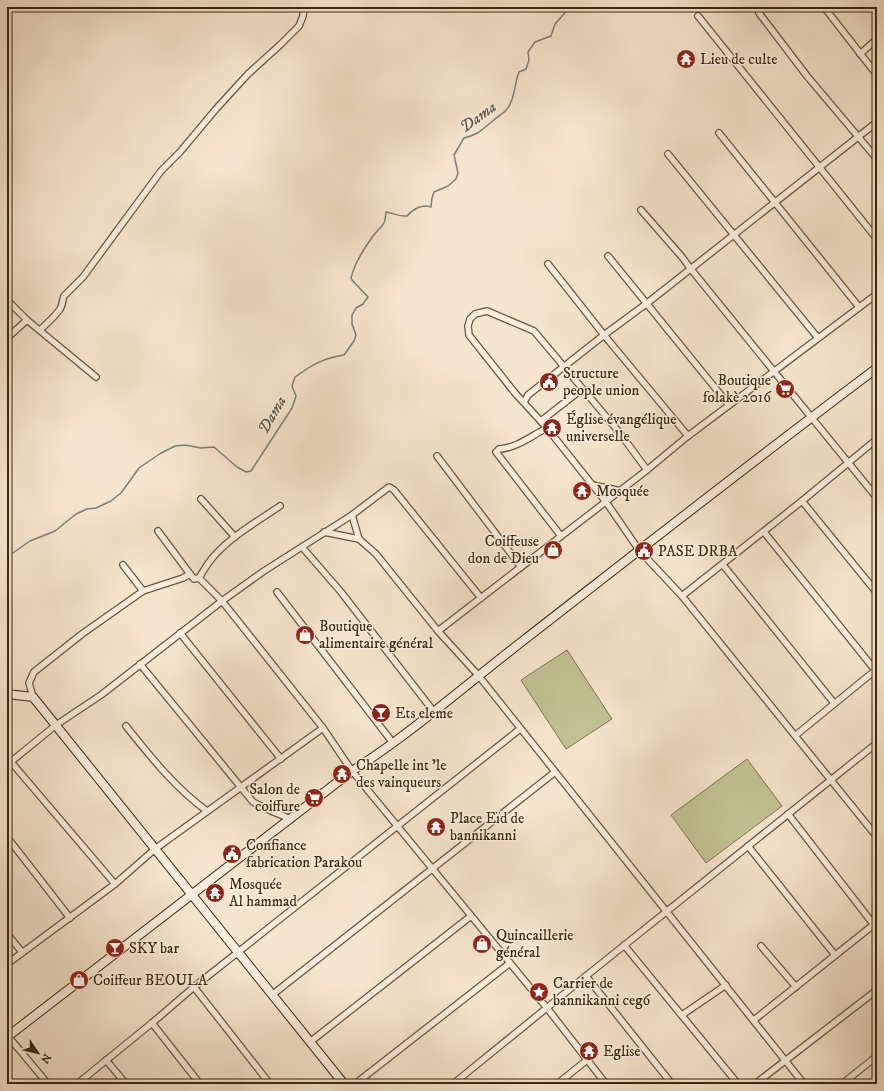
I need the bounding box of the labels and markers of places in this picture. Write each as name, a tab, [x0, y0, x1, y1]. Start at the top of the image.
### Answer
temple icon: Lieu de culte	[675, 48, 697, 70]
place label: Lieu de culte	[700, 50, 777, 69]
place label: Structure people union	[562, 364, 640, 400]
public building icon: Structure people union	[538, 371, 560, 393]
place label: Boutique folakè 2016	[703, 371, 772, 407]
supermarket icon: Boutique folakè 2016	[774, 378, 796, 400]
place label: Église évangélique universelle	[566, 410, 677, 446]
temple icon: Église évangélique universelle	[541, 417, 563, 439]
temple icon: Mosquée	[571, 480, 593, 502]
place label: Mosquée	[596, 482, 649, 501]
place label: Coiffeuse don de Dieu	[468, 532, 539, 568]
shop icon: Coiffeuse don de Dieu	[542, 539, 564, 561]
public building icon: PASE DRBA	[633, 540, 655, 562]
place label: PASE DRBA	[658, 542, 738, 561]
place label: Boutique alimentaire général	[319, 617, 433, 653]
shop icon: Boutique alimentaire général	[294, 624, 316, 646]
bar icon: Ets eleme	[370, 702, 392, 724]
place label: Ets eleme	[395, 704, 453, 723]
place label: Chapelle int 'le des vainqueurs	[356, 756, 446, 792]
temple icon: Chapelle int 'le des vainqueurs	[331, 763, 353, 785]
place label: Salon de coiffure	[249, 780, 300, 816]
supermarket icon: Salon de coiffure	[303, 787, 325, 809]
place label: Place Eïd de bannikanni	[450, 809, 524, 845]
temple icon: Place Eïd de bannikanni	[425, 816, 447, 838]
place label: Confiance fabrication Parakou	[246, 836, 362, 872]
public building icon: Confiance fabrication Parakou	[221, 843, 243, 865]
place label: Mosquée Al hammad	[229, 875, 297, 911]
temple icon: Mosquée Al hammad	[204, 882, 226, 904]
place label: Quincaillerie général	[496, 926, 574, 962]
shop icon: Quincaillerie général	[471, 933, 493, 955]
bar icon: SKY bar	[104, 937, 126, 959]
place label: SKY bar	[129, 939, 179, 958]
shop icon: Coiffeur BEOULA	[68, 969, 90, 991]
place label: Coiffeur BEOULA	[93, 971, 208, 990]
place label: Carrier de bannikanni ceg6	[553, 974, 651, 1010]
place icon: Carrier de bannikanni ceg6	[528, 981, 550, 1003]
temple icon: Eglise	[578, 1040, 600, 1062]
place label: Eglise	[603, 1042, 641, 1061]

